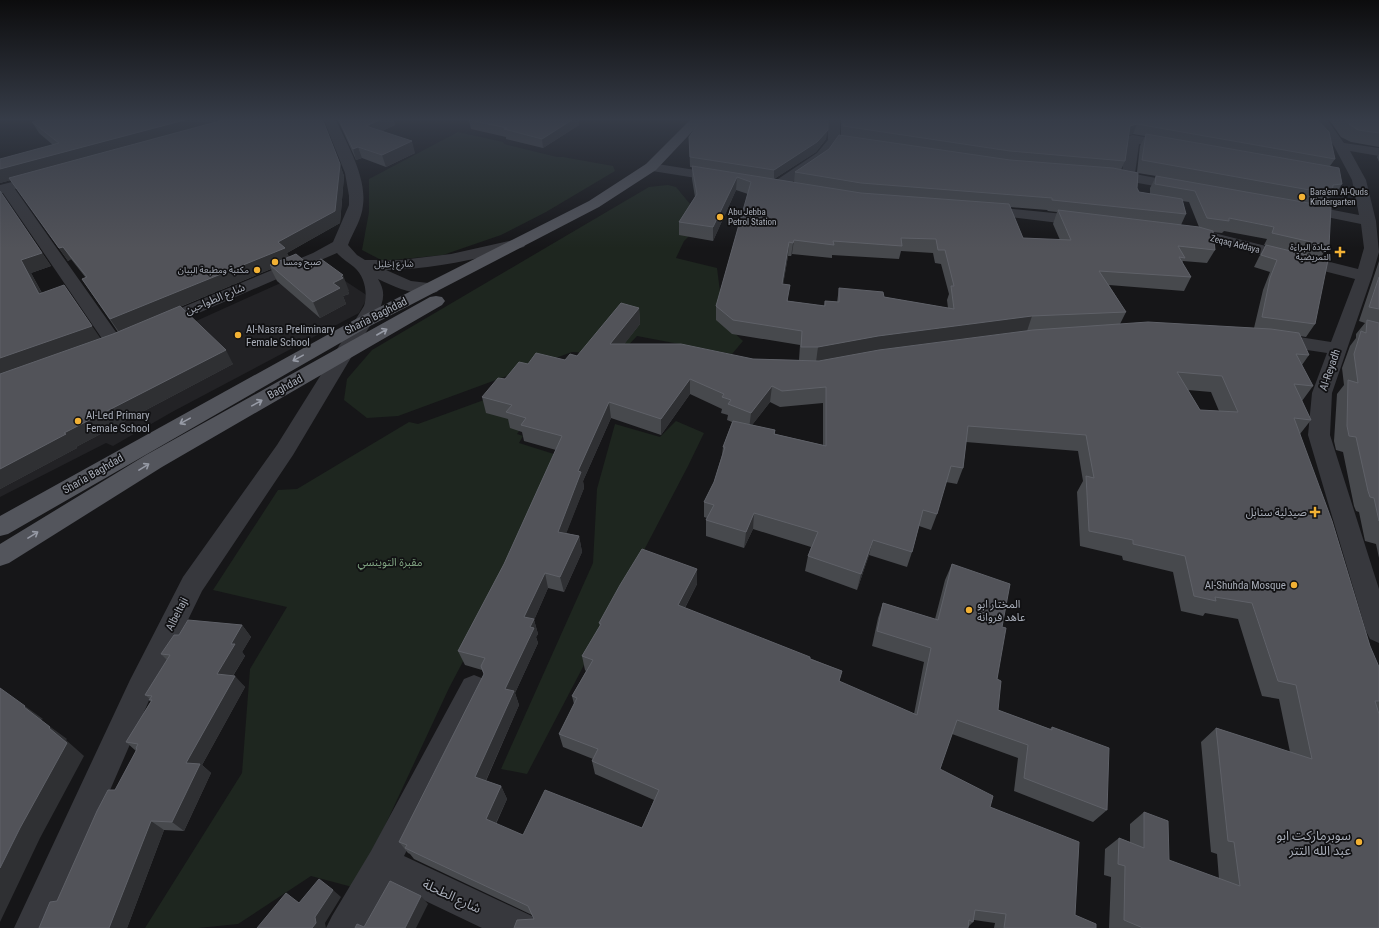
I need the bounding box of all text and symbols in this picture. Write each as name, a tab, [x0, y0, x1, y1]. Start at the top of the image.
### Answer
place label: Bara'em Al-Quds Kindergarten	[1310, 187, 1368, 207]
marker: Bara'em Al-Quds Kindergarten	[1297, 192, 1307, 202]
place label: Abu Jebba Petrol Station	[728, 207, 776, 227]
marker: Abu Jebba Petrol Station	[715, 212, 725, 222]
street label: Zeqaq Addaya	[1209, 233, 1261, 255]
place label: عيادة البراءة التمريضية	[1290, 242, 1331, 263]
marker: عيادة البراءة التمريضية	[1334, 246, 1346, 258]
marker: صبح ومسا	[270, 257, 280, 267]
place label: صبح ومسا	[283, 257, 321, 269]
street label: شارع إخليل	[374, 259, 414, 271]
place label: مكتبة ومطبعة البيان	[178, 265, 249, 275]
marker: مكتبة ومطبعة البيان	[252, 265, 262, 275]
street label: شارع الطواحين	[183, 280, 248, 318]
street label: Sharia Baghdad	[343, 295, 409, 337]
place label: Al-Nasra Preliminary Female School	[246, 323, 335, 349]
one-way arrow	[376, 327, 388, 335]
marker: Al-Nasra Preliminary Female School	[233, 330, 243, 340]
street label: Al-Reyadh	[1317, 348, 1343, 392]
one-way arrow	[292, 355, 304, 363]
street label: Baghdad	[265, 372, 305, 402]
one-way arrow	[250, 399, 262, 406]
place label: Al-Led Primary Female School	[86, 409, 150, 435]
marker: Al-Led Primary Female School	[73, 416, 83, 426]
one-way arrow	[179, 418, 191, 426]
street label: Sharia Baghdad	[60, 451, 126, 497]
one-way arrow	[138, 463, 150, 471]
place label: صيدلية سنابل	[1246, 506, 1307, 519]
marker: صيدلية سنابل	[1310, 507, 1320, 517]
one-way arrow	[27, 531, 39, 539]
park label: مقبرة التوينسي	[357, 556, 423, 571]
place label: Al-Shuhda Mosque	[1205, 579, 1286, 592]
marker: Al-Shuhda Mosque	[1289, 580, 1299, 590]
street label: Albeltaji	[163, 595, 191, 633]
place label: المختار ابو عاهد فروانة	[977, 598, 1026, 624]
marker: المختار ابو عاهد فروانة	[964, 605, 974, 615]
place label: سوبرماركت ابو عبد الله التتر	[1276, 828, 1351, 858]
marker: سوبرماركت ابو عبد الله التتر	[1354, 837, 1364, 847]
street label: شارع الطحلة	[419, 876, 484, 919]

